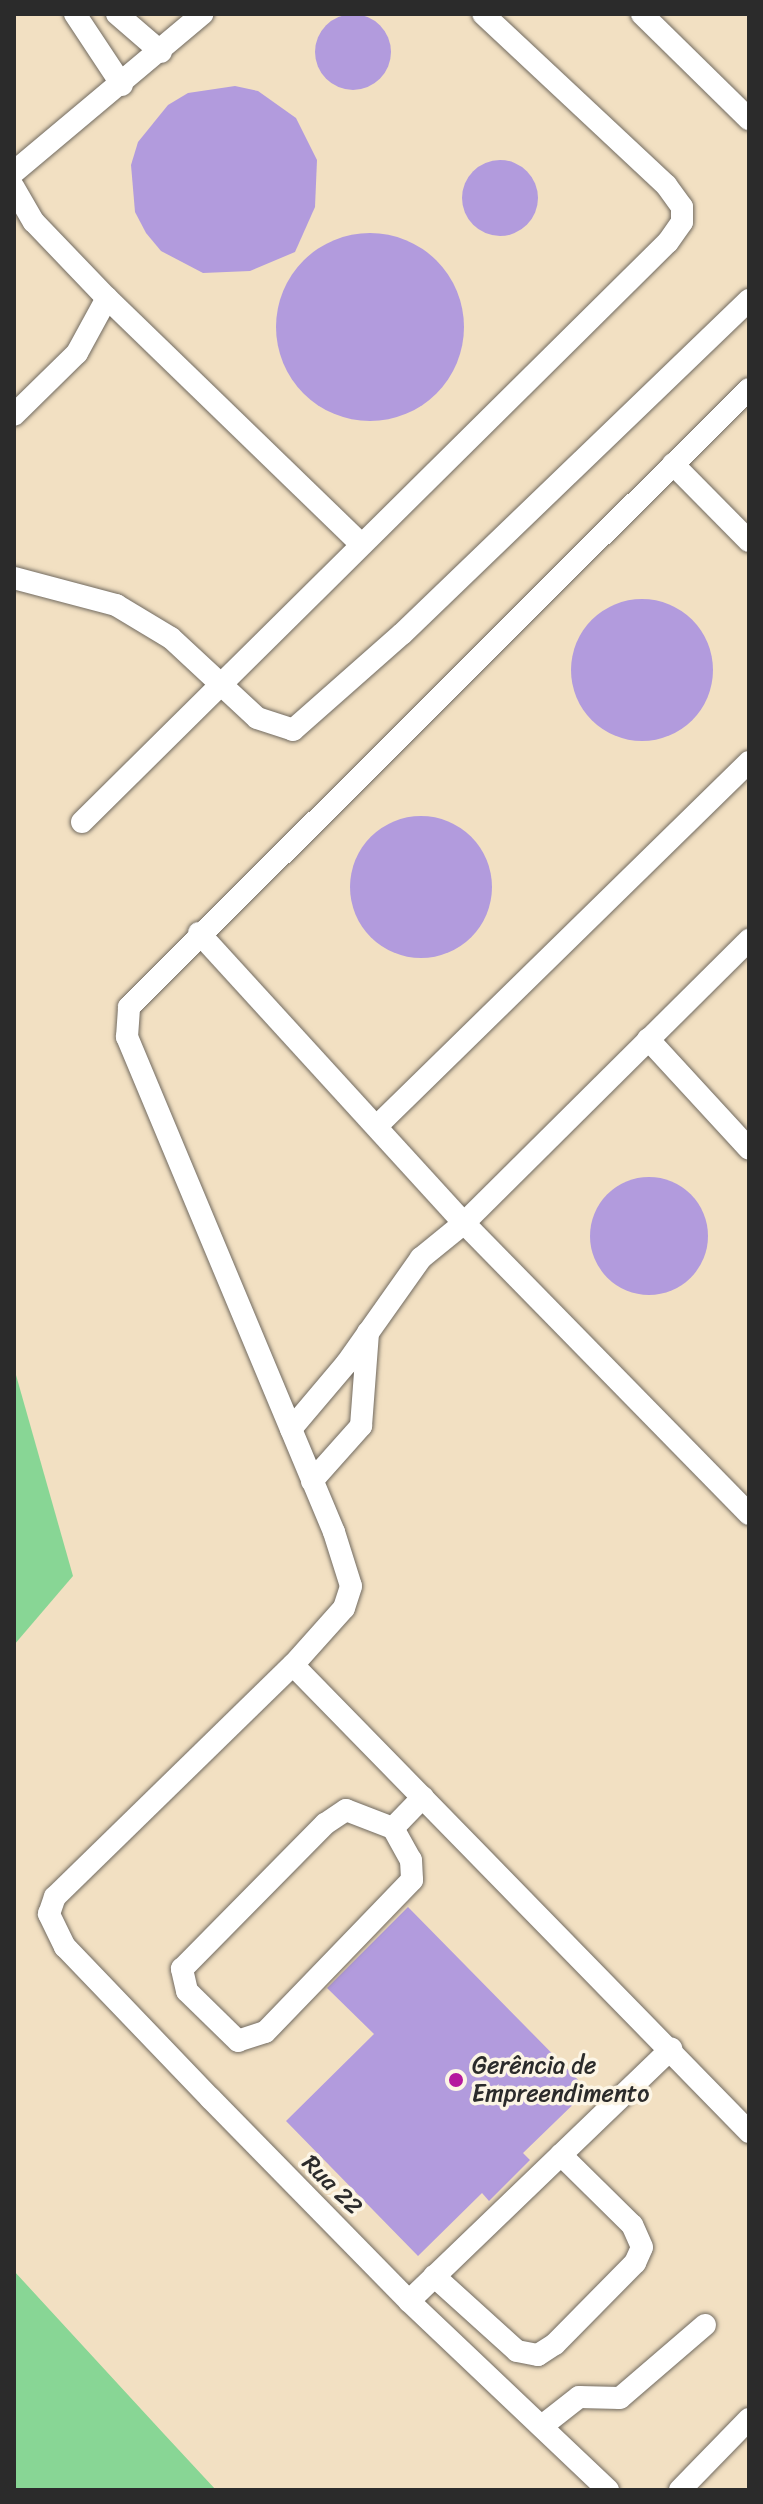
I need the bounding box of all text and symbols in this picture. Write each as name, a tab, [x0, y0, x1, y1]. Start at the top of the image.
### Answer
place label: Gerência de Empreendimento	[472, 2052, 650, 2108]
marker: Gerência de Empreendimento	[447, 2071, 465, 2089]
street label: Rua 22	[296, 2149, 368, 2221]

